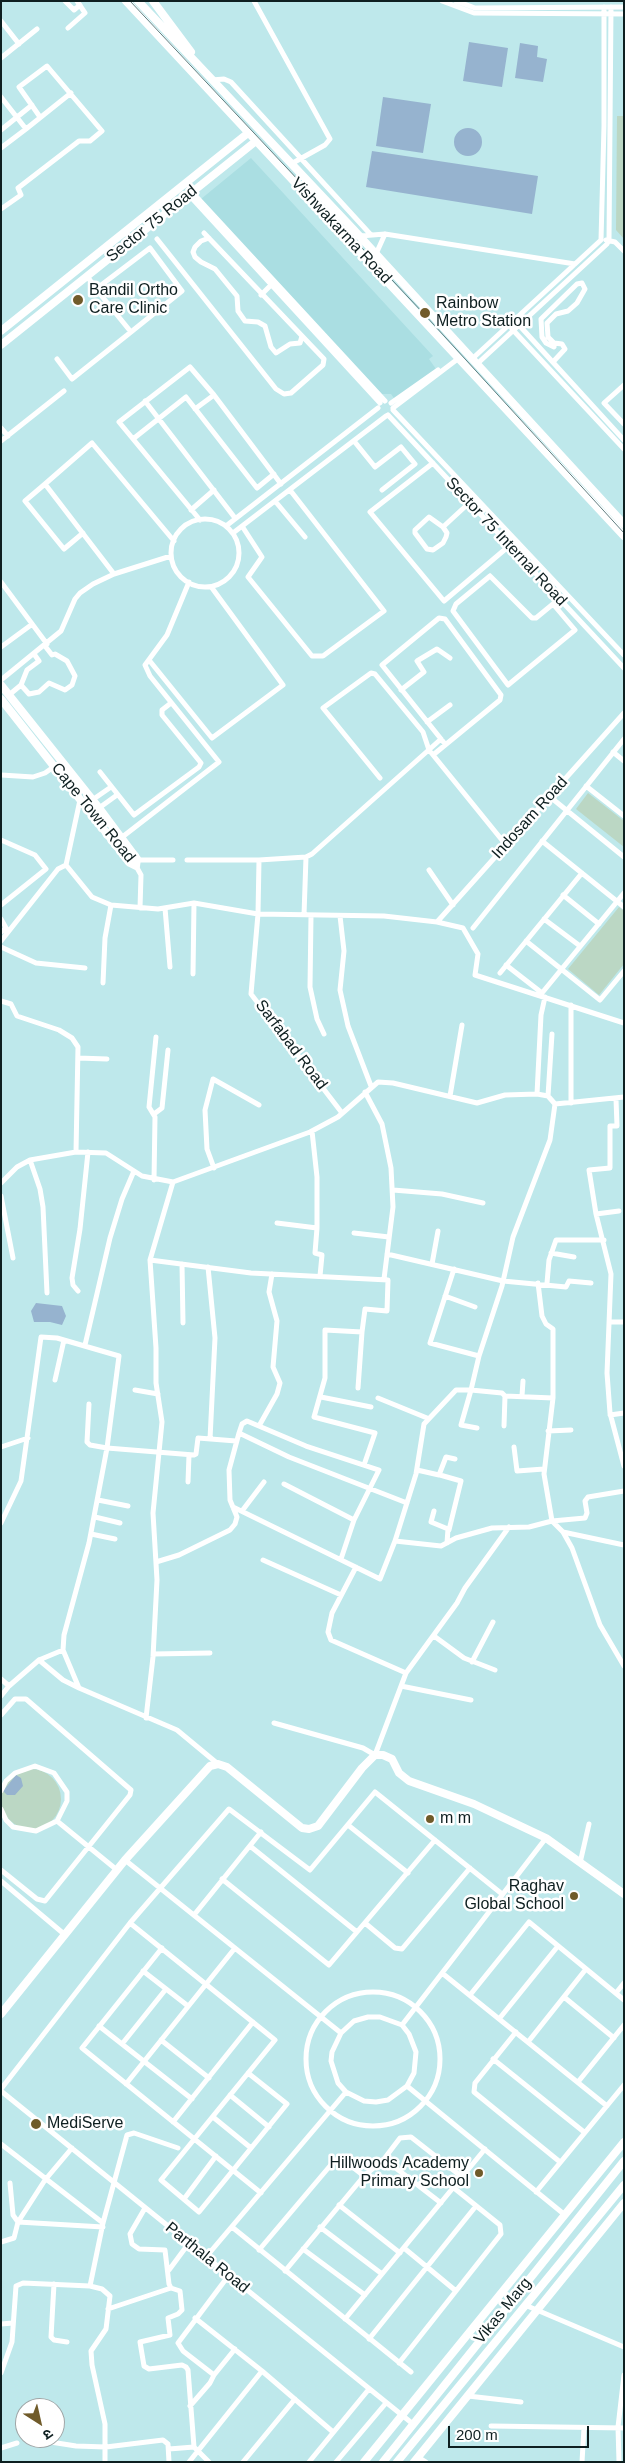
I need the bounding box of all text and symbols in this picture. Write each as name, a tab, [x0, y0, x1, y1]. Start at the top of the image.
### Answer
street label: Vishwakarma Road	[287, 174, 395, 288]
street label: Sector 75 Road	[103, 182, 201, 266]
place label: Bandil Ortho Care Clinic	[89, 281, 178, 319]
marker: Bandil Ortho Care Clinic	[71, 293, 85, 307]
place label: Rainbow Metro Station	[436, 294, 531, 332]
marker: Rainbow Metro Station	[418, 306, 432, 320]
street label: Sector 75 Internal Road	[441, 474, 571, 610]
street label: Cape Town Road	[47, 759, 139, 867]
street label: Indosam Road	[488, 773, 572, 863]
street label: Sarfabad Road	[251, 996, 331, 1094]
place label: m m	[440, 1809, 471, 1829]
marker: m m	[424, 1813, 436, 1825]
place label: Raghav Global School	[464, 1877, 564, 1915]
marker: Raghav Global School	[568, 1890, 580, 1902]
place label: MediServe	[47, 2114, 123, 2134]
marker: MediServe	[29, 2117, 43, 2131]
place label: Hillwoods Academy Primary School	[329, 2154, 469, 2192]
marker: Hillwoods Academy Primary School	[473, 2167, 485, 2179]
street label: Parthala Road	[161, 2218, 253, 2298]
street label: Vikas Marg	[470, 2274, 536, 2348]
north arrow	[15, 2398, 65, 2448]
scale bar	[450, 2416, 591, 2448]
text: उ	[40, 2426, 56, 2443]
text: 200 m	[456, 2426, 498, 2443]

